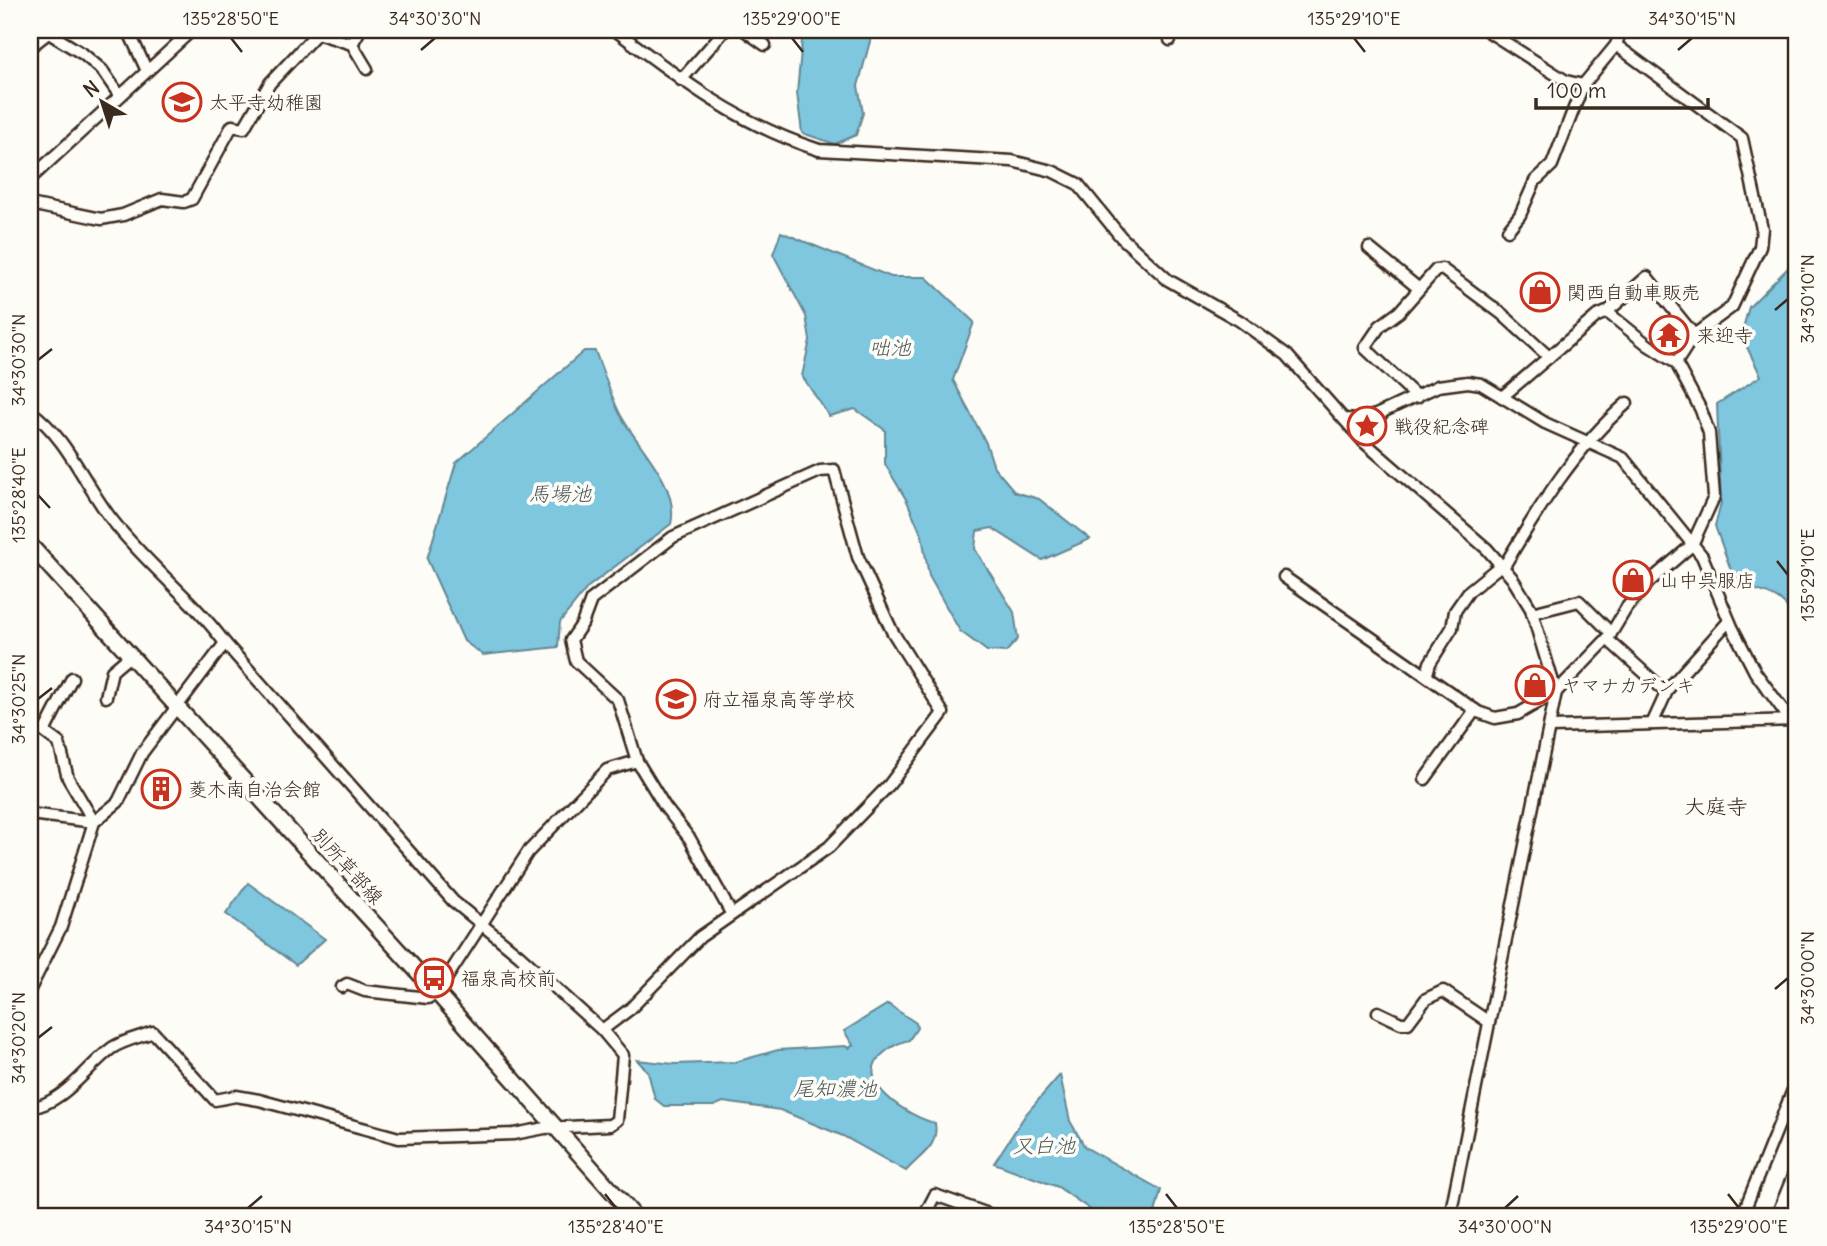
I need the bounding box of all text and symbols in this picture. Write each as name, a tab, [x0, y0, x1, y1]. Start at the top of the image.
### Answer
text: 135°28'50"E	[183, 7, 279, 30]
text: 34°30'30"N	[389, 7, 481, 30]
text: 135°29'00"E	[743, 7, 841, 30]
text: 135°29'10"E	[1307, 7, 1401, 30]
text: 34°30'15"N	[1648, 7, 1736, 30]
north arrow	[66, 66, 136, 136]
scale bar	[1536, 66, 1708, 110]
text: N	[79, 75, 104, 102]
text: 100 m	[1547, 77, 1606, 104]
school or university icon: 太平寺幼稚園	[161, 81, 203, 123]
place label: 太平寺幼稚園	[209, 90, 323, 114]
text: 34°30'10"N	[1796, 254, 1819, 344]
shop icon: 関西自動車販売	[1519, 271, 1561, 313]
place label: 関西自動車販売	[1567, 280, 1700, 304]
text: 34°30'30"N	[7, 314, 30, 406]
temple icon: 来迎寺	[1648, 314, 1690, 356]
place label: 来迎寺	[1696, 323, 1753, 347]
water label: 咄池	[869, 334, 912, 361]
place icon: 戦役紀念碑	[1346, 405, 1388, 447]
place label: 戦役紀念碑	[1394, 414, 1489, 438]
text: 135°28'40"E	[7, 447, 30, 543]
water label: 馬場池	[529, 480, 592, 507]
text: 135°29'10"E	[1796, 528, 1819, 622]
shop icon: 山中呉服店	[1612, 559, 1654, 601]
place label: 山中呉服店	[1660, 568, 1755, 592]
text: 34°30'25"N	[7, 654, 30, 744]
shop icon: ヤマナカデンキ	[1514, 664, 1556, 706]
place label: ヤマナカデンキ	[1562, 673, 1695, 697]
school or university icon: 府立福泉高等学校	[655, 678, 697, 720]
place label: 府立福泉高等学校	[703, 687, 855, 711]
building icon: 菱木南自治会館	[140, 768, 182, 810]
place label: 菱木南自治会館	[188, 777, 321, 801]
district label: 大庭寺	[1685, 793, 1748, 820]
street label: 別所草部線	[307, 823, 389, 909]
text: 34°30'00"N	[1796, 931, 1819, 1025]
bus stop icon: 福泉高校前	[413, 957, 455, 999]
place label: 福泉高校前	[461, 966, 556, 990]
text: 34°30'20"N	[7, 992, 30, 1084]
water label: 尾知濃池	[793, 1075, 878, 1102]
water label: 又白池	[1013, 1132, 1076, 1159]
text: 34°30'15"N	[204, 1215, 292, 1238]
text: 135°28'40"E	[568, 1215, 664, 1238]
text: 135°28'50"E	[1129, 1215, 1225, 1238]
text: 34°30'00"N	[1458, 1215, 1552, 1238]
text: 135°29'00"E	[1690, 1215, 1788, 1238]

